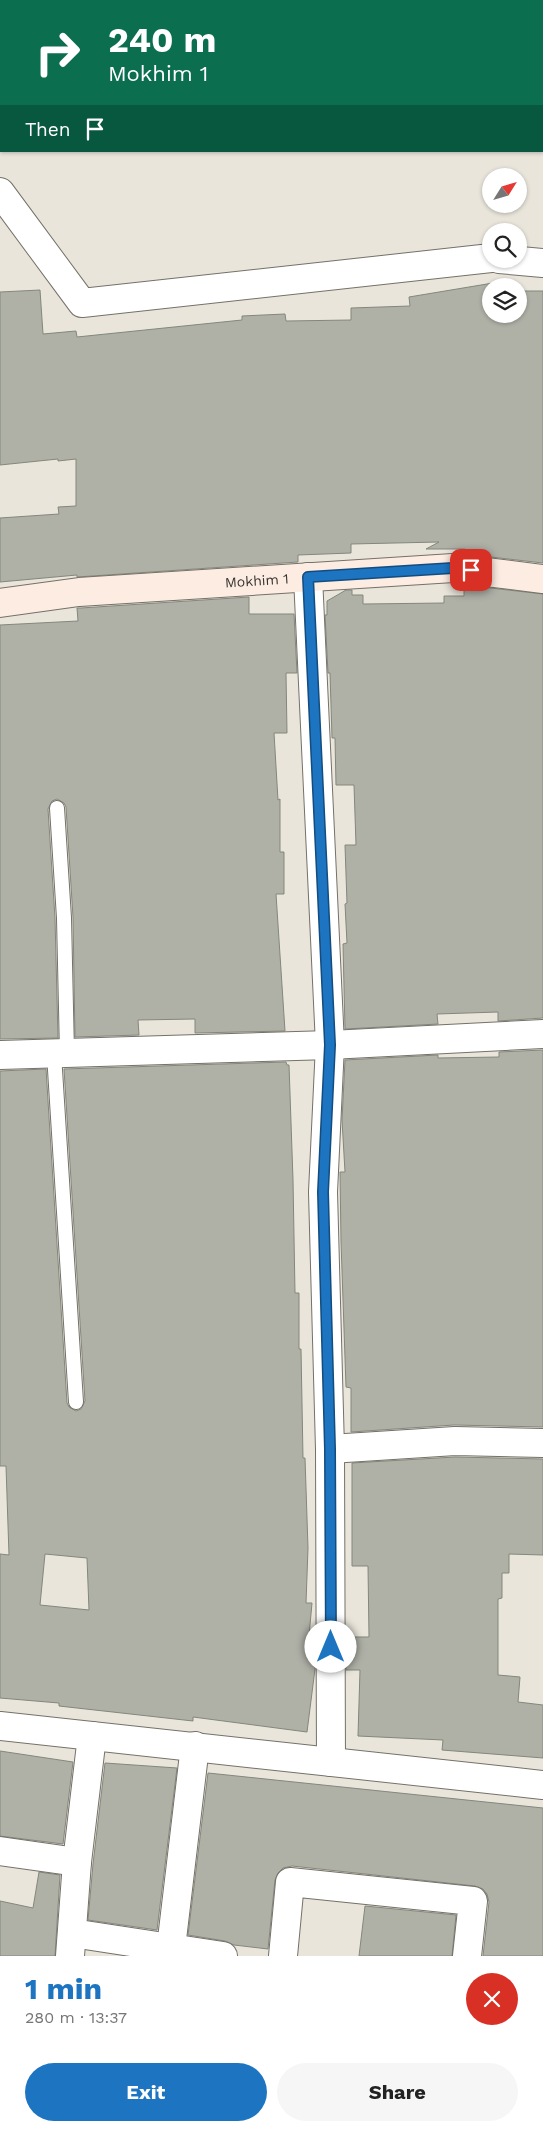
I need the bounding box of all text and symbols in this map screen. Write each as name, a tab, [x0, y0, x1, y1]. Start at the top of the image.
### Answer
text: 240 m	[108, 19, 217, 61]
icon: right	[25, 20, 90, 85]
text: Mokhim 1	[108, 61, 208, 86]
icon: arrive	[81, 115, 109, 143]
text: Then	[25, 118, 71, 141]
north arrow	[482, 168, 528, 212]
map controls	[482, 168, 527, 323]
button: search	[482, 223, 527, 268]
button: layers	[482, 278, 527, 323]
pin	[450, 549, 492, 591]
icon: arrive	[457, 556, 485, 584]
street label: Mokhim 1	[224, 571, 289, 591]
position arrow	[304, 1620, 356, 1672]
text: 1 min	[25, 1971, 102, 2006]
button: close	[466, 1973, 518, 2025]
text: 280 m · 13:37	[25, 2008, 127, 2027]
button: Exit	[25, 2063, 267, 2121]
button: Share	[277, 2063, 518, 2121]

